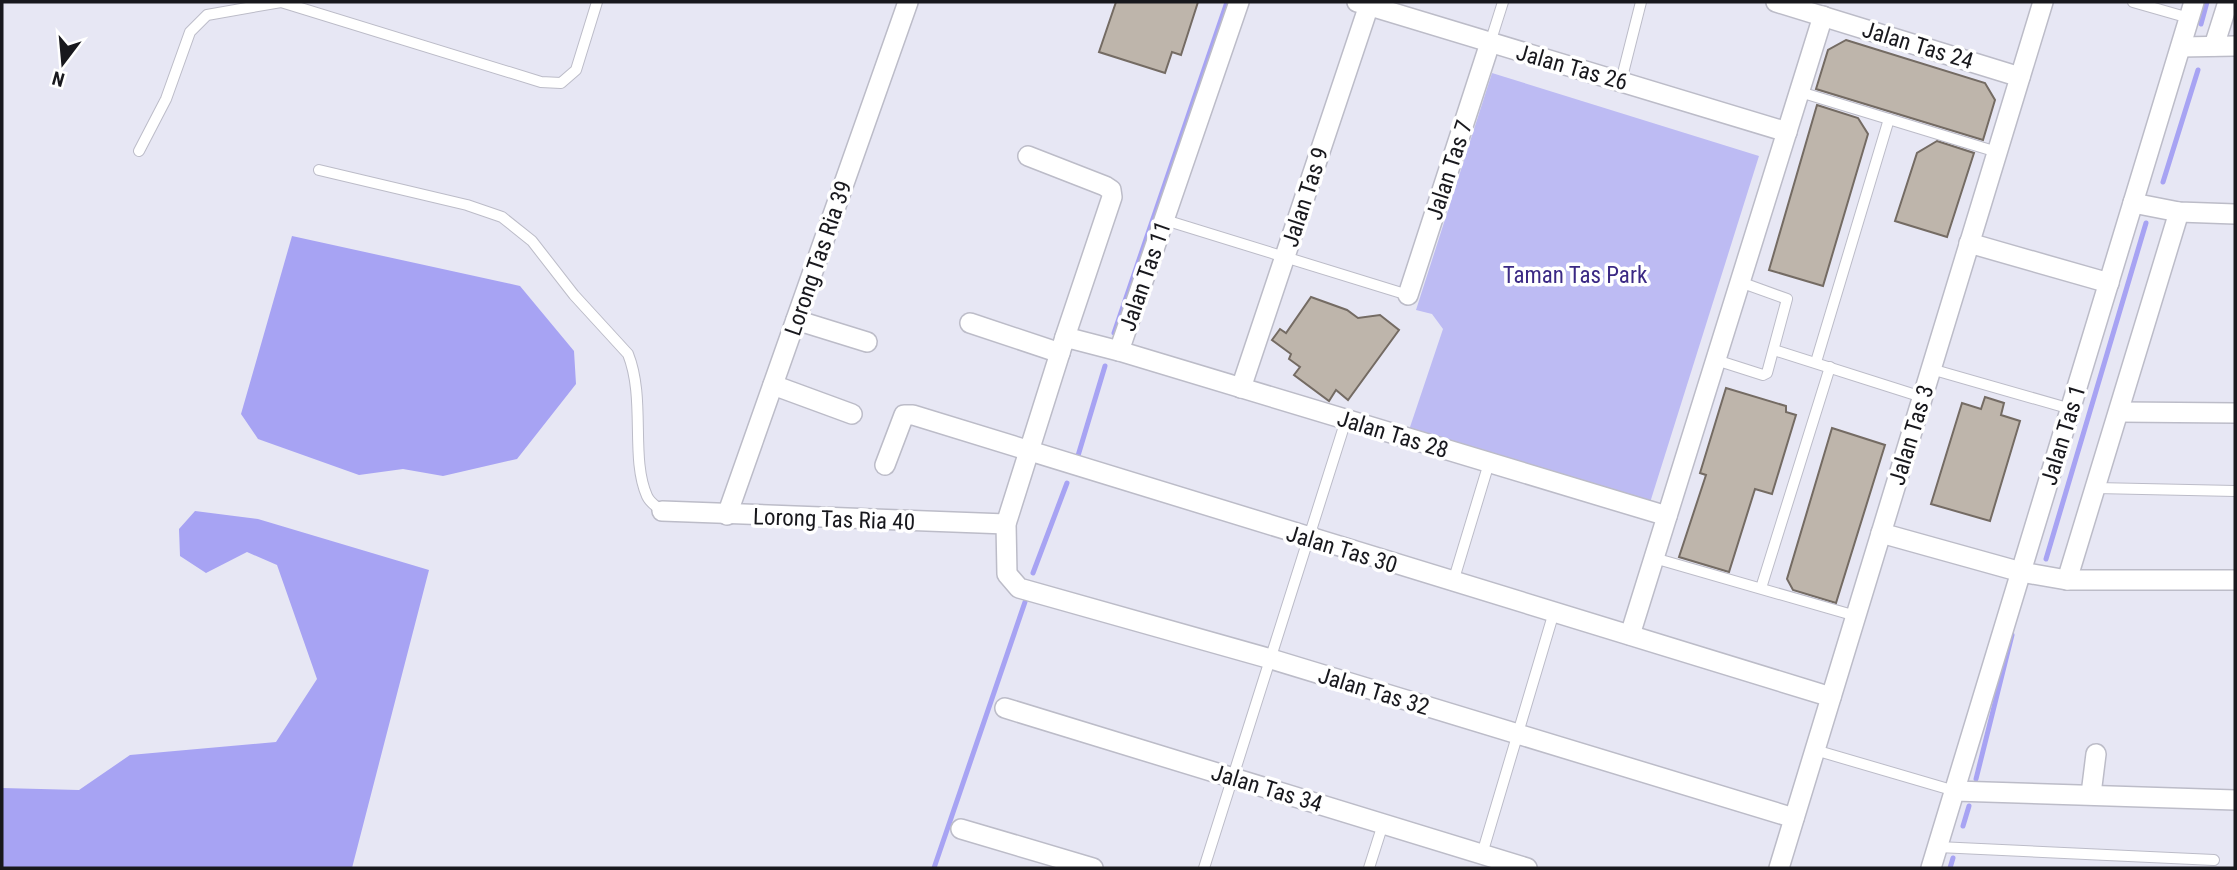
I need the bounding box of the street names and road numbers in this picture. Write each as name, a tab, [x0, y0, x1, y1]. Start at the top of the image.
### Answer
street label: Jalan Tas 24	[1859, 16, 1977, 75]
street label: Jalan Tas 26	[1513, 39, 1631, 96]
street label: Jalan Tas 7	[1421, 117, 1478, 223]
street label: Jalan Tas 9	[1277, 144, 1334, 250]
street label: Lorong Tas Ria 39	[779, 177, 858, 339]
street label: Jalan Tas 11	[1114, 218, 1177, 335]
street label: Jalan Tas 3	[1883, 382, 1939, 488]
street label: Jalan Tas 1	[2035, 382, 2091, 488]
street label: Jalan Tas 28	[1334, 405, 1452, 464]
street label: Lorong Tas Ria 40	[753, 503, 915, 536]
street label: Jalan Tas 30	[1283, 520, 1401, 579]
street label: Jalan Tas 32	[1315, 662, 1433, 721]
street label: Jalan Tas 34	[1208, 759, 1326, 818]

